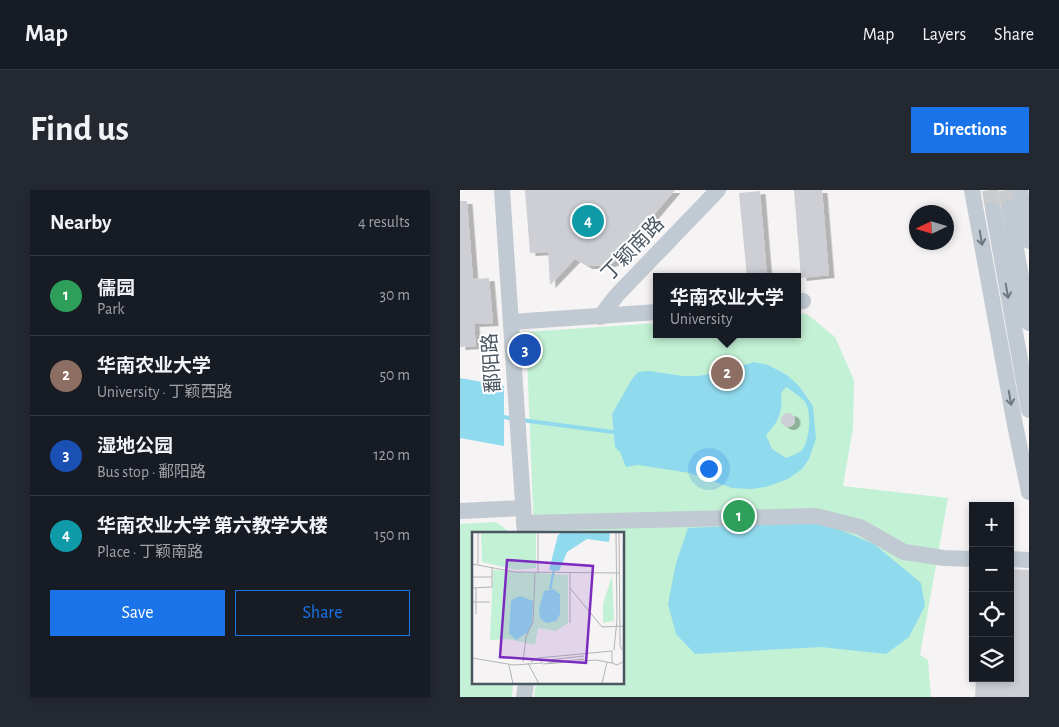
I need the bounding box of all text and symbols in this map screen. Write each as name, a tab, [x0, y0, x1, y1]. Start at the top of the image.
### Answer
text: Map	[25, 22, 68, 46]
text: Map	[863, 26, 894, 44]
text: Layers	[922, 26, 966, 44]
text: Share	[994, 26, 1034, 44]
button: Directions	[911, 107, 1029, 153]
text: Find us	[30, 112, 129, 147]
pin: 4	[572, 202, 604, 240]
north arrow	[909, 205, 954, 250]
text: Nearby	[50, 212, 111, 233]
street label: 丁颖南路	[597, 213, 668, 285]
text: 4 results	[358, 214, 410, 230]
one-way arrow	[976, 230, 986, 246]
popup	[653, 273, 801, 338]
text: 儒园	[97, 279, 135, 298]
one-way arrow	[1003, 283, 1013, 299]
text: 1	[63, 287, 69, 303]
text: 30 m	[380, 287, 410, 303]
text: 华南农业大学	[670, 289, 784, 308]
text: Park	[97, 301, 125, 317]
text: University	[670, 311, 733, 327]
pin: 3	[509, 331, 541, 369]
street label: 鄱阳路	[479, 332, 504, 394]
pin: 2	[711, 354, 743, 392]
text: 华南农业大学	[97, 357, 211, 376]
text: 2	[62, 367, 70, 383]
text: 50 m	[379, 367, 410, 383]
text: University · 丁颖西路	[97, 384, 233, 400]
one-way arrow	[1005, 390, 1015, 406]
text: 湿地公园	[97, 437, 173, 456]
text: 3	[63, 447, 69, 463]
text: 120 m	[373, 447, 410, 463]
your location	[696, 456, 722, 482]
text: Bus stop · 鄱阳路	[97, 464, 206, 480]
pin: 1	[723, 497, 755, 535]
map controls	[969, 502, 1014, 682]
button: +	[969, 502, 1014, 547]
text: 华南农业大学 第六教学大楼	[97, 517, 328, 536]
text: 4	[62, 527, 70, 543]
text: 150 m	[374, 527, 410, 543]
inset map	[472, 532, 625, 684]
text: Place · 丁颖南路	[97, 544, 203, 560]
button: −	[969, 547, 1014, 592]
button: Save	[50, 590, 225, 636]
button: Share	[235, 590, 410, 636]
button: locate	[969, 592, 1014, 637]
button: layers	[969, 637, 1014, 682]

